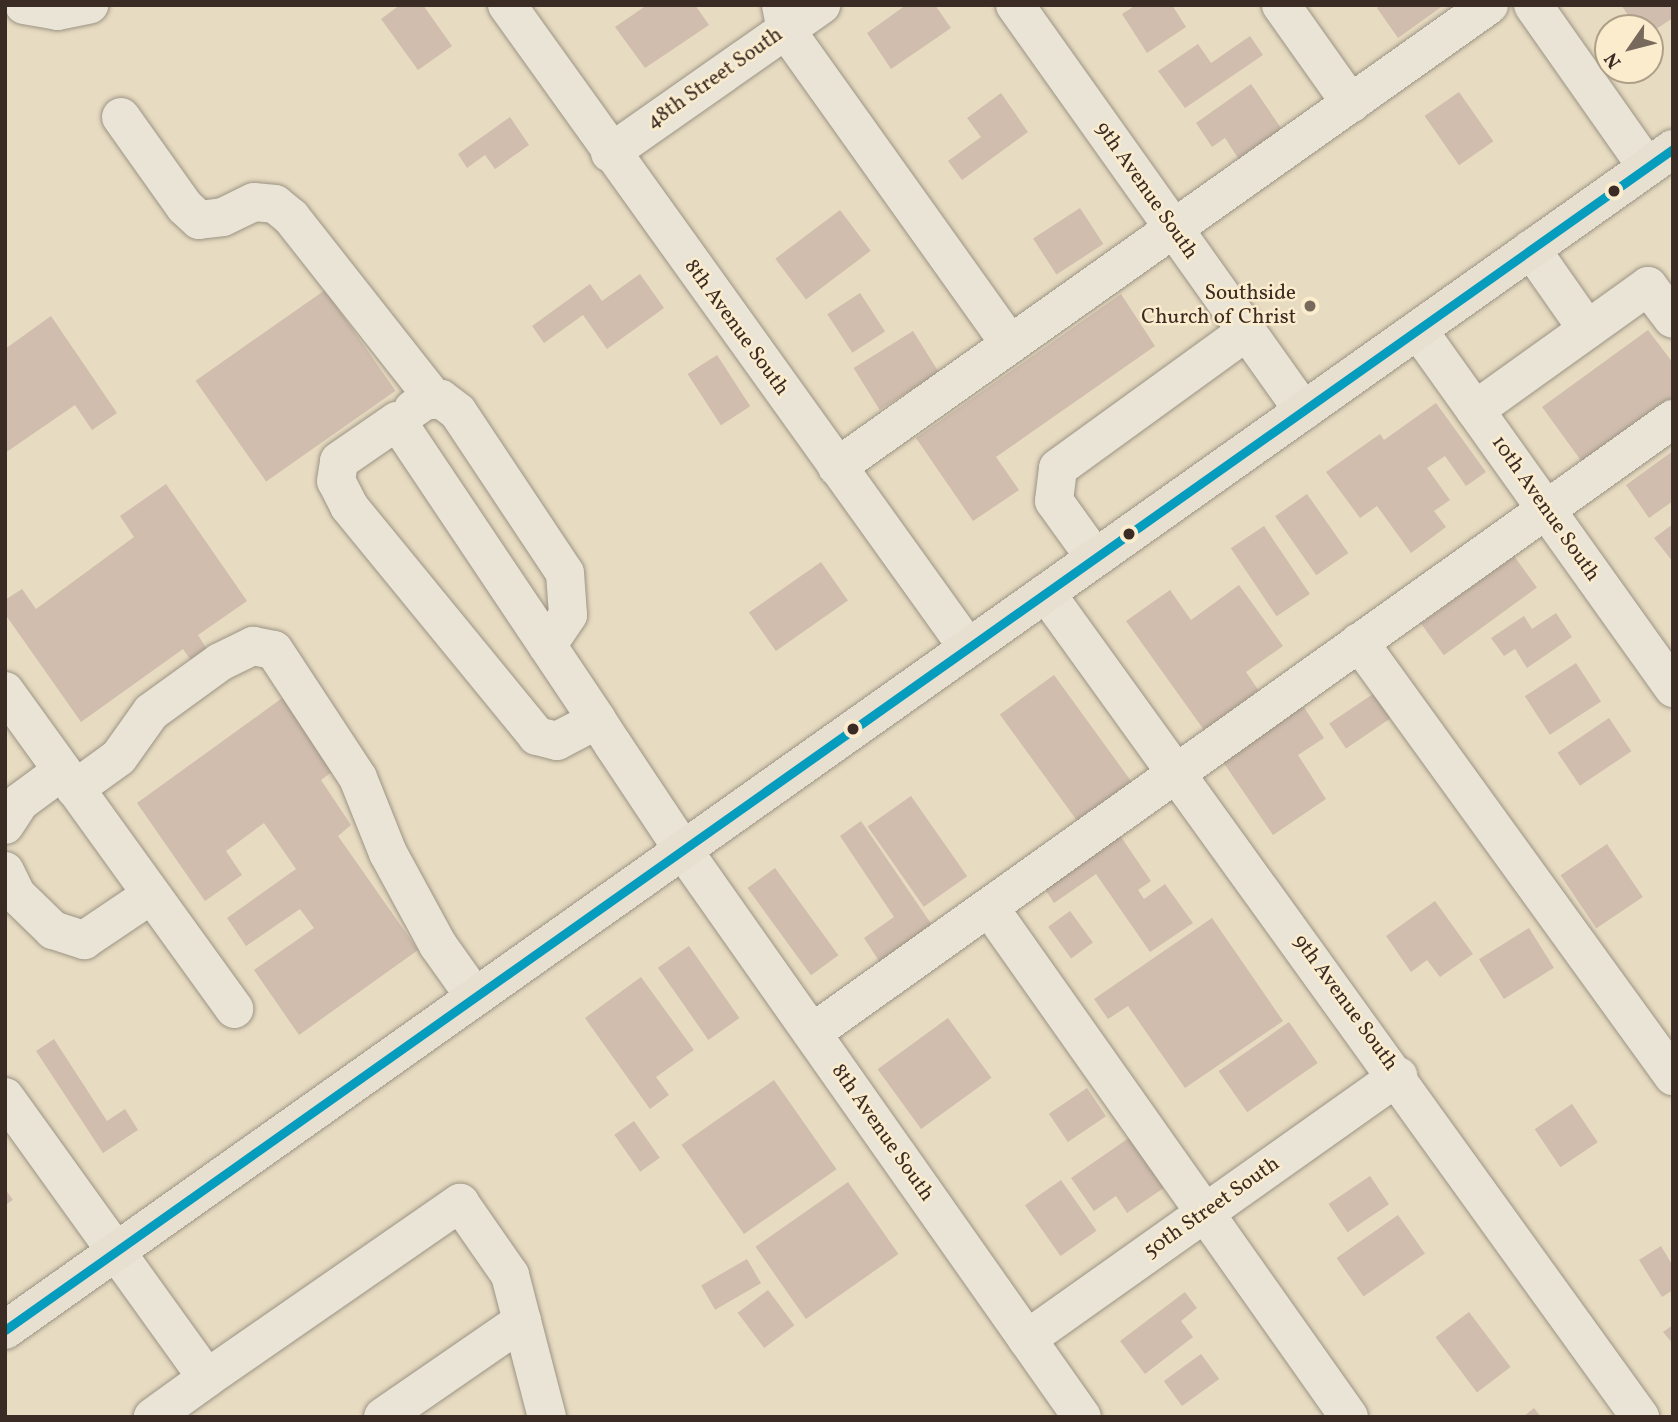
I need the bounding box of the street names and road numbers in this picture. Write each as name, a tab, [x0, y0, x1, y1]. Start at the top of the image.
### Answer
street label: 48th Street South	[642, 23, 788, 135]
street label: 9th Avenue South	[1089, 117, 1203, 265]
street label: 8th Avenue South	[678, 255, 794, 401]
street label: 10th Avenue South	[1485, 431, 1605, 587]
street label: 9th Avenue South	[1287, 930, 1403, 1076]
street label: 8th Avenue South	[825, 1059, 939, 1207]
street label: 50th Street South	[1139, 1152, 1285, 1264]

